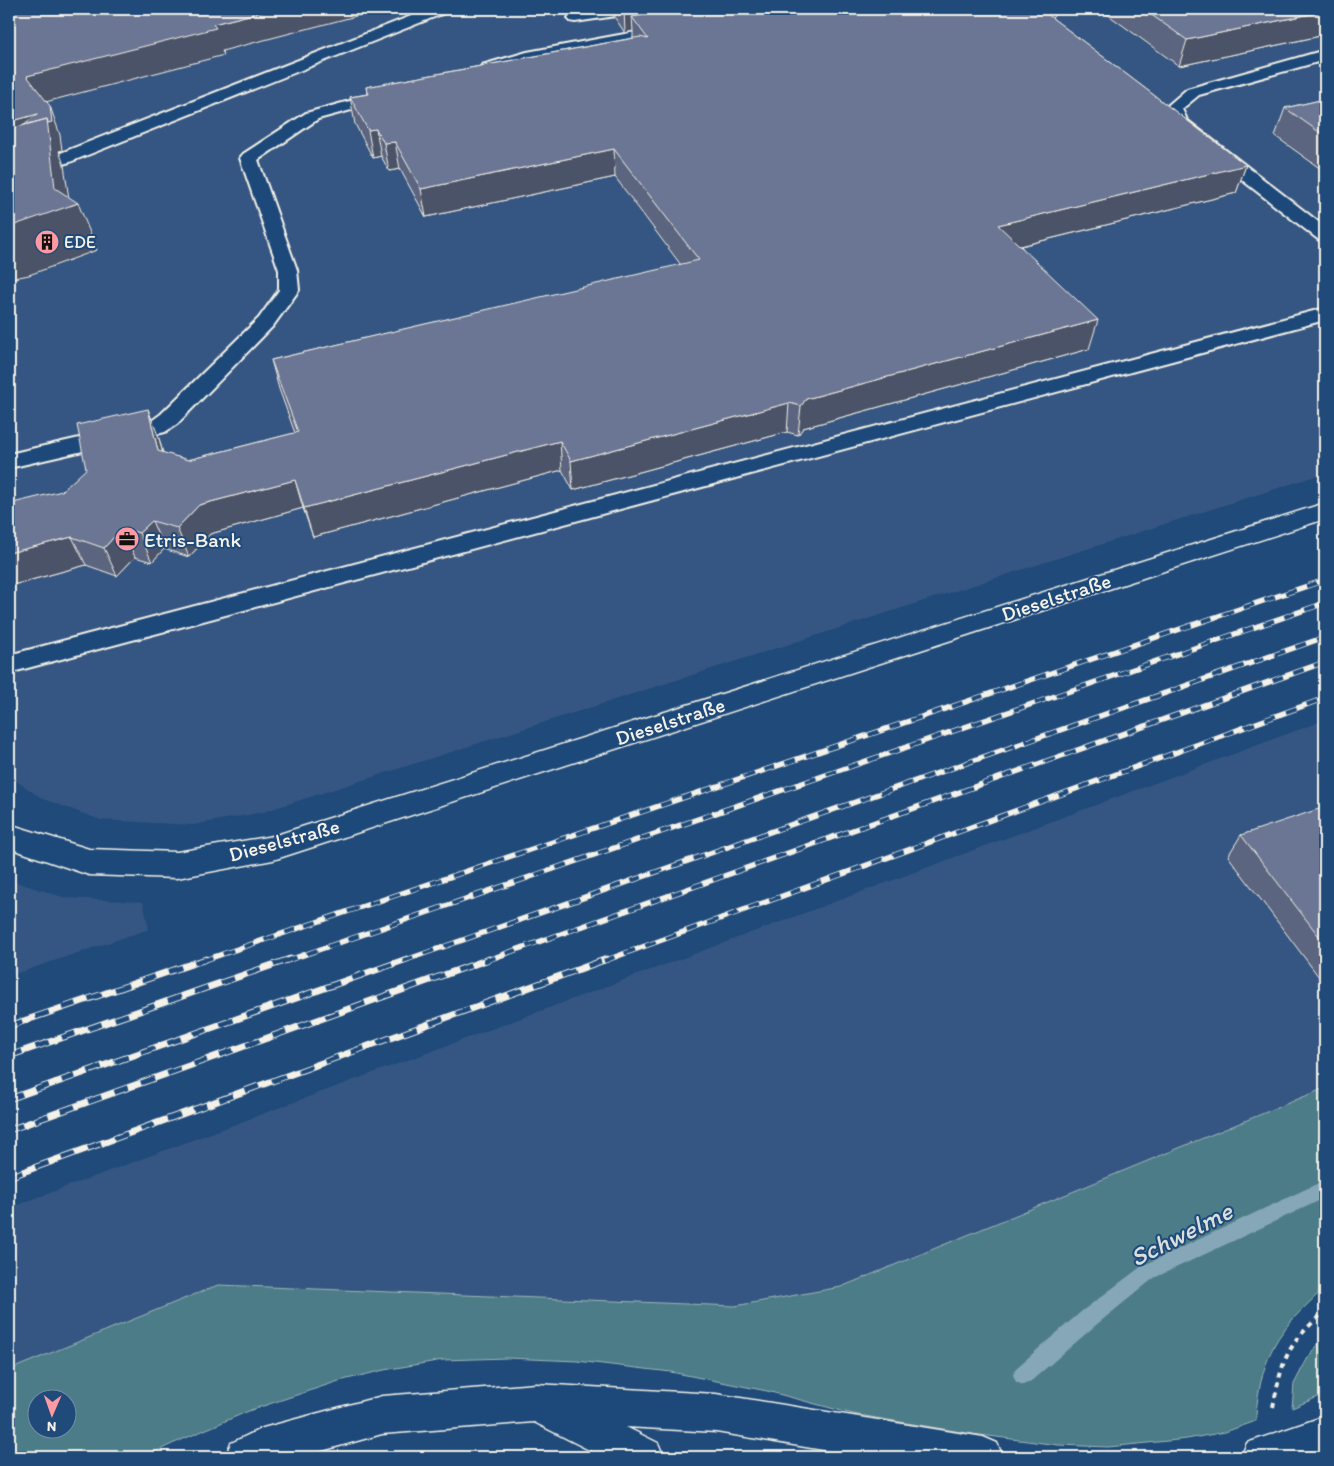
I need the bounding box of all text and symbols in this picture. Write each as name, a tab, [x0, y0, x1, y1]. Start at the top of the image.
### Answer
building icon: EDE	[34, 229, 60, 255]
place label: EDE	[64, 231, 96, 253]
office icon: Etris-Bank	[114, 526, 140, 552]
place label: Etris-Bank	[144, 527, 241, 552]
street label: Dieselstraße	[998, 568, 1114, 626]
street label: Dieselstraße	[612, 692, 728, 750]
street label: Dieselstraße	[226, 813, 342, 867]
water label: Schwelme	[1124, 1194, 1239, 1273]
north arrow	[28, 1388, 78, 1438]
text: N	[47, 1418, 57, 1435]

